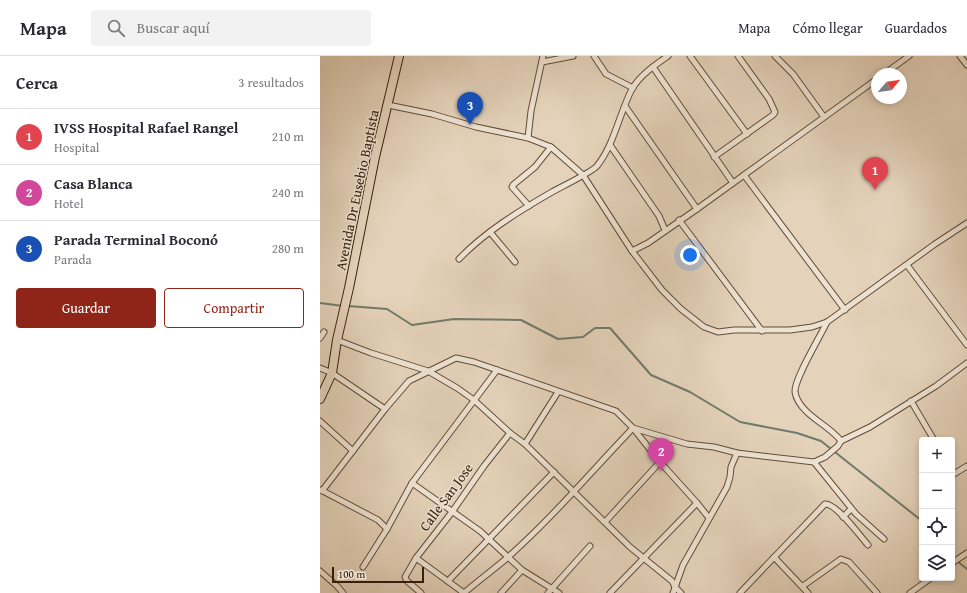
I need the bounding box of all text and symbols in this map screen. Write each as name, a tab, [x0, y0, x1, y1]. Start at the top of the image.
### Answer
search box	[91, 10, 371, 46]
text: Mapa	[20, 14, 67, 42]
icon: search	[105, 17, 127, 39]
text: Buscar aquí	[137, 17, 210, 38]
text: Mapa	[738, 18, 770, 38]
text: Cómo llegar	[792, 18, 863, 38]
text: Guardados	[885, 18, 947, 38]
north arrow	[871, 68, 907, 104]
text: Cerca	[16, 70, 58, 95]
text: 3 resultados	[238, 73, 304, 92]
pin: 3	[457, 92, 483, 125]
street label: Avenida Dr Eusebio Baptista	[330, 108, 384, 272]
text: IVSS Hospital Rafael Rangel	[54, 117, 238, 138]
text: 1	[26, 127, 32, 146]
text: 210 m	[272, 127, 304, 146]
text: Hospital	[54, 138, 99, 157]
pin: 1	[862, 157, 888, 190]
text: Casa Blanca	[54, 173, 133, 194]
text: 2	[26, 183, 32, 202]
text: 240 m	[272, 183, 304, 202]
text: Hotel	[54, 194, 84, 213]
text: Parada Terminal Boconó	[54, 229, 218, 250]
text: 3	[26, 239, 32, 258]
text: 280 m	[272, 239, 304, 258]
your location	[680, 245, 700, 265]
text: Parada	[54, 250, 92, 269]
button: Guardar	[16, 288, 156, 328]
button: Compartir	[164, 288, 304, 328]
map controls	[919, 437, 955, 581]
button: +	[919, 437, 955, 473]
pin: 2	[648, 438, 674, 471]
street label: Calle San Jose	[414, 458, 478, 535]
button: −	[919, 473, 955, 509]
button: locate	[919, 509, 955, 545]
button: layers	[919, 545, 955, 581]
scale bar	[332, 565, 424, 584]
text: 100 m	[338, 566, 365, 582]

